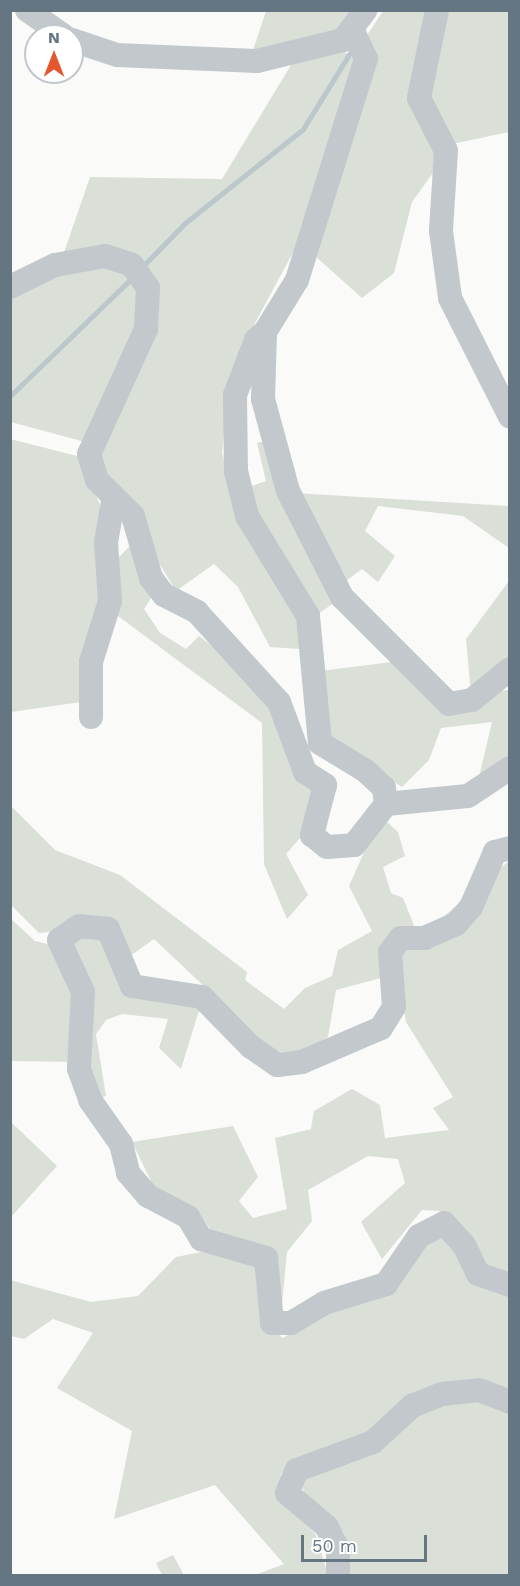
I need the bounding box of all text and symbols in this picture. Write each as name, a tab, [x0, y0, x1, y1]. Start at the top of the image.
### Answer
north arrow	[24, 24, 84, 84]
text: N	[48, 28, 60, 47]
scale bar	[304, 1523, 430, 1561]
text: 50 m	[312, 1535, 357, 1556]

